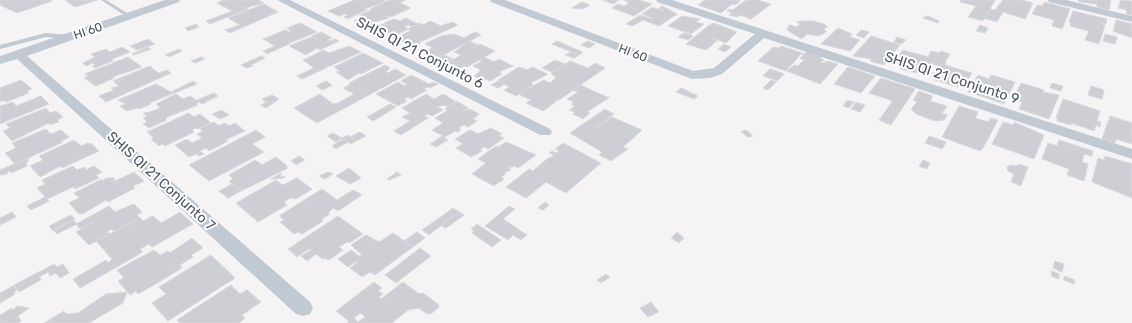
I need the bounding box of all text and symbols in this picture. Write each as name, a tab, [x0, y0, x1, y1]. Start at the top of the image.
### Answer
street label: SHIS QI 21 Conjunto 6	[353, 14, 487, 92]
street label: HI 60	[72, 20, 104, 42]
street label: HI 60	[617, 41, 649, 65]
street label: SHIS QI 21 Conjunto 9	[883, 48, 1021, 108]
street label: SHIS QI 21 Conjunto 7	[104, 128, 218, 234]

